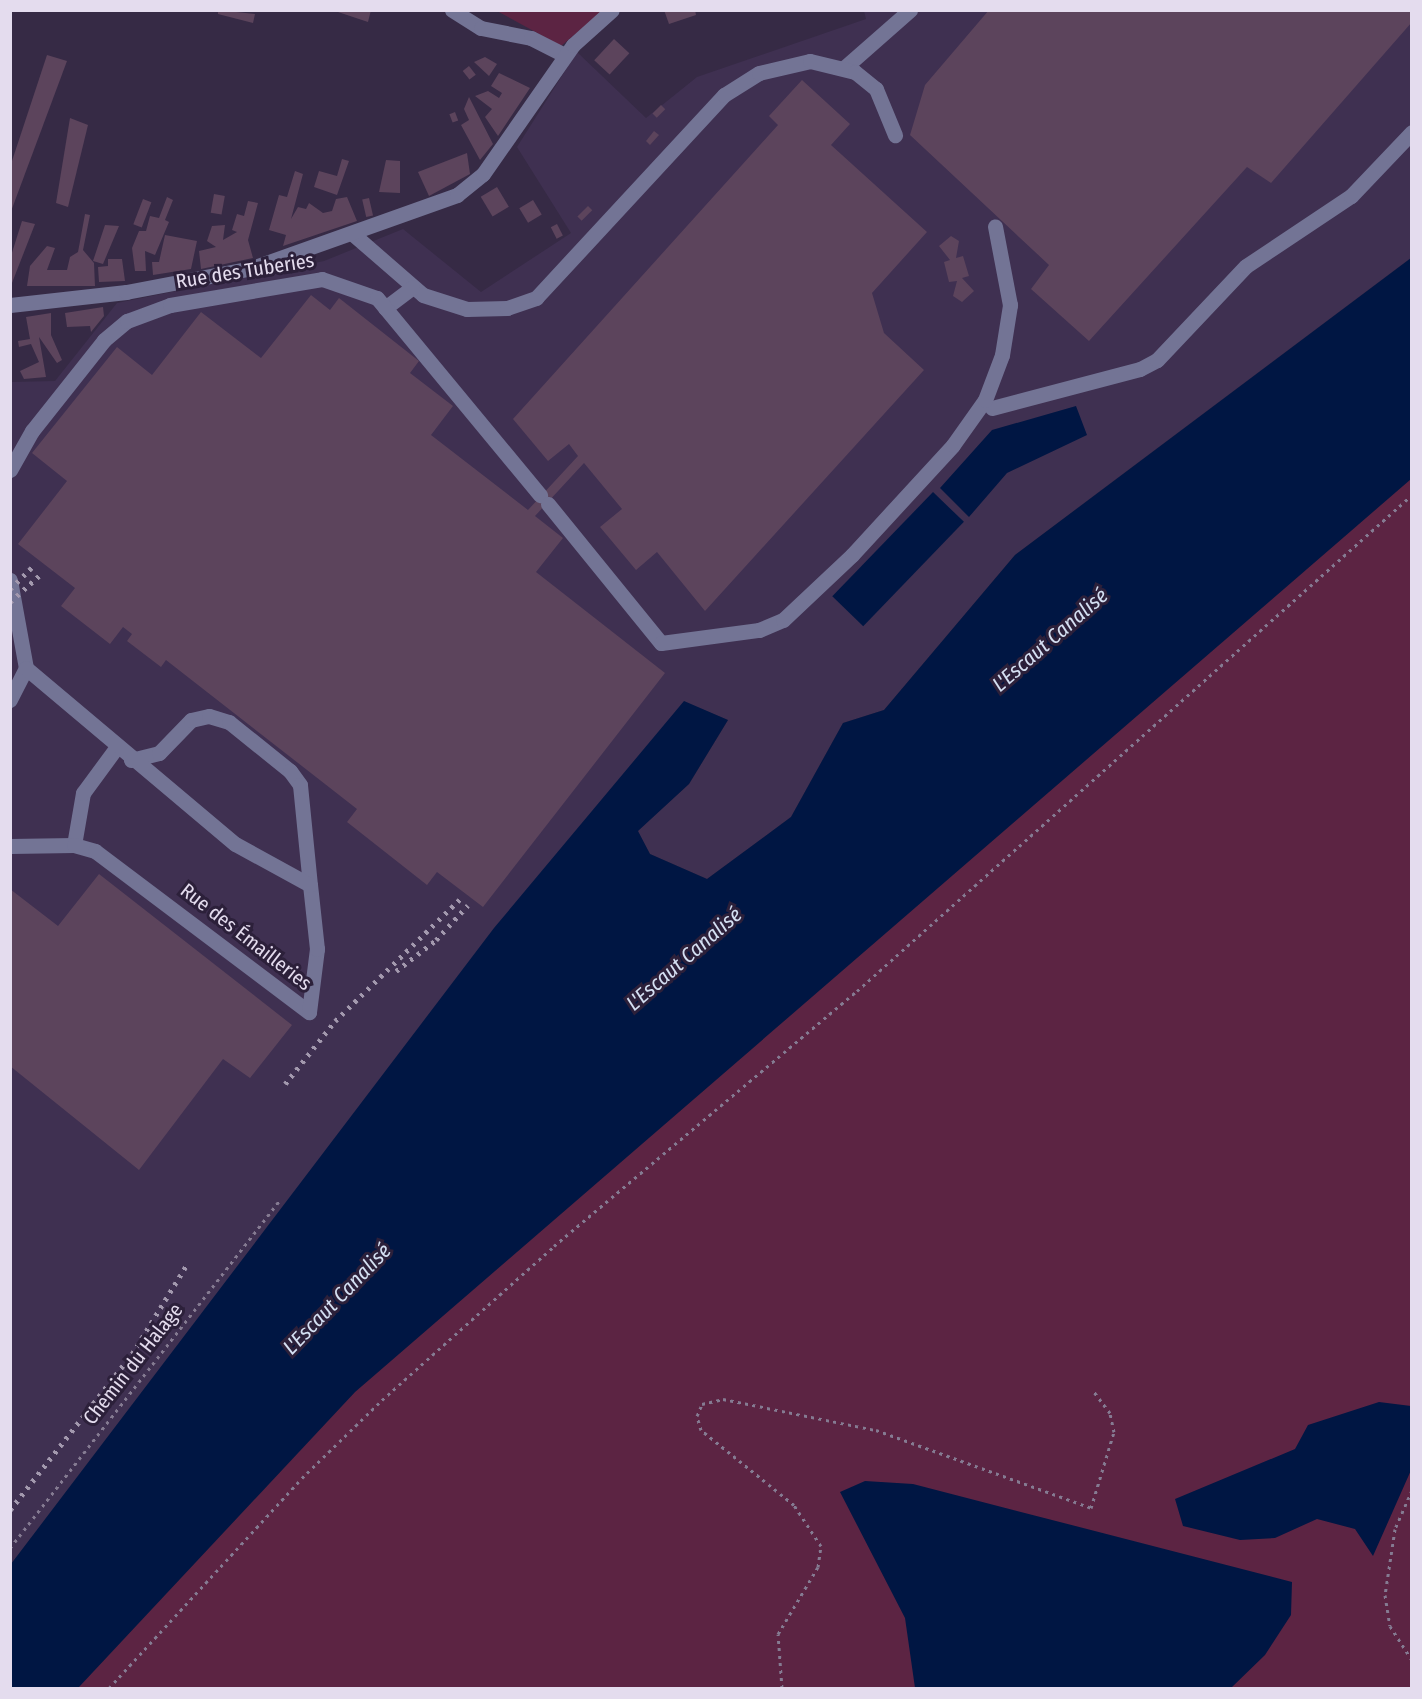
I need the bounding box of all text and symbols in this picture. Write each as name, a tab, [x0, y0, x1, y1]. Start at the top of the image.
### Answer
street label: Rue des Tuberies	[174, 248, 316, 294]
water label: L'Escaut Canalisé	[987, 583, 1113, 697]
street label: Rue des Émailleries	[176, 878, 316, 996]
water label: L'Escaut Canalisé	[621, 902, 747, 1016]
water label: L'Escaut Canalisé	[278, 1238, 396, 1360]
street label: Chemin du Halage	[78, 1299, 188, 1429]

